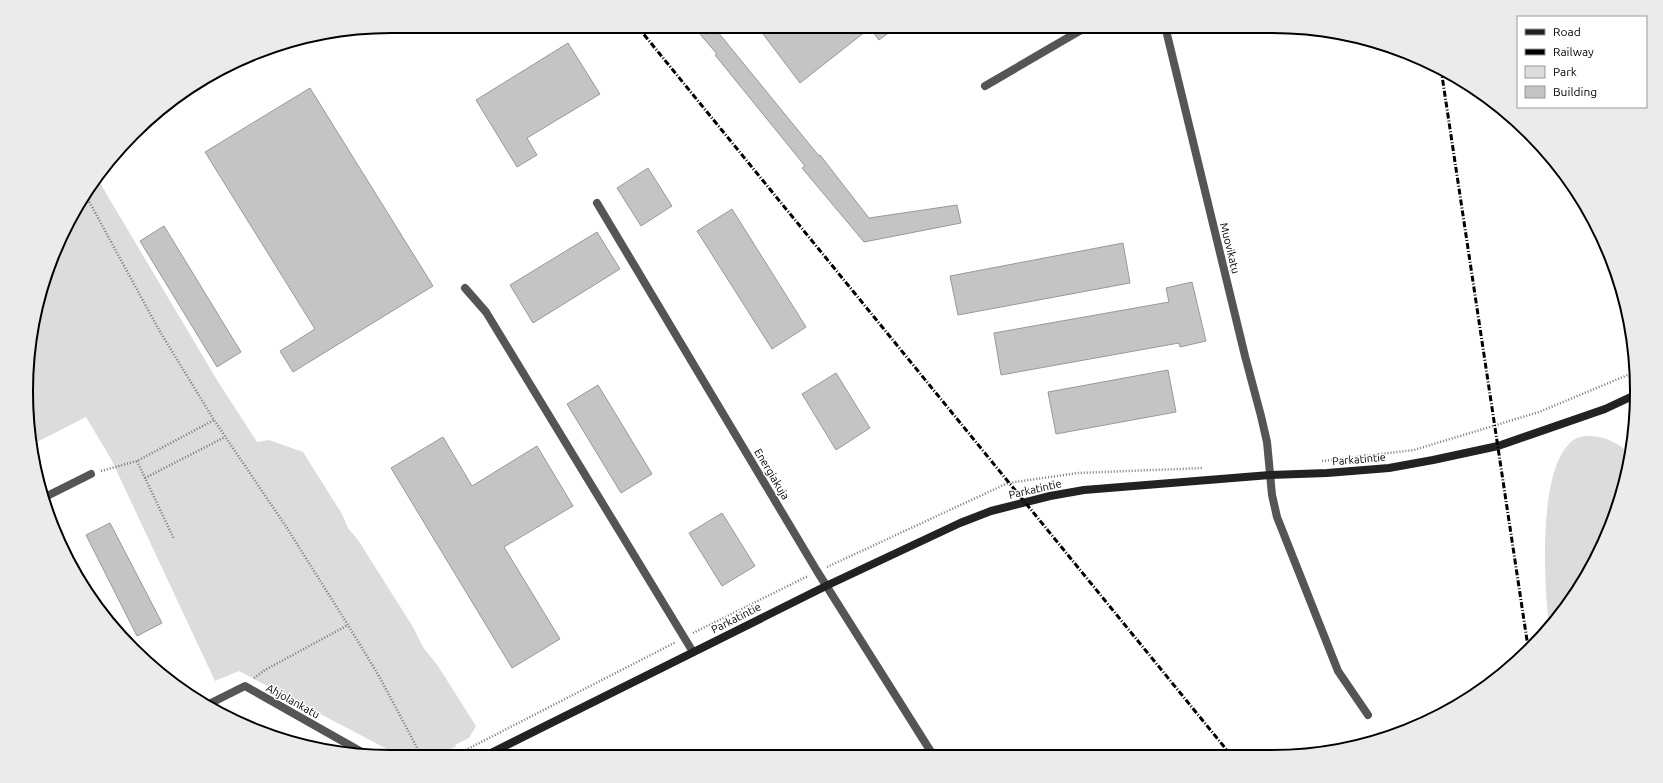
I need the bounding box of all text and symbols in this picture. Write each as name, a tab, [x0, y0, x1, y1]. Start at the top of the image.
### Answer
legend	[1517, 16, 1647, 108]
text: Road	[1553, 25, 1581, 38]
text: Railway	[1553, 45, 1594, 58]
text: Park	[1553, 65, 1577, 78]
text: Building	[1553, 85, 1597, 98]
street label: Muovikatu	[1218, 221, 1242, 275]
street label: Energiakuja	[752, 446, 792, 502]
street label: Parkatintie	[1332, 451, 1386, 467]
street label: Parkatintie	[1007, 477, 1063, 501]
street label: Parkatintie	[709, 600, 763, 636]
street label: Ahjolankatu	[264, 681, 322, 721]

